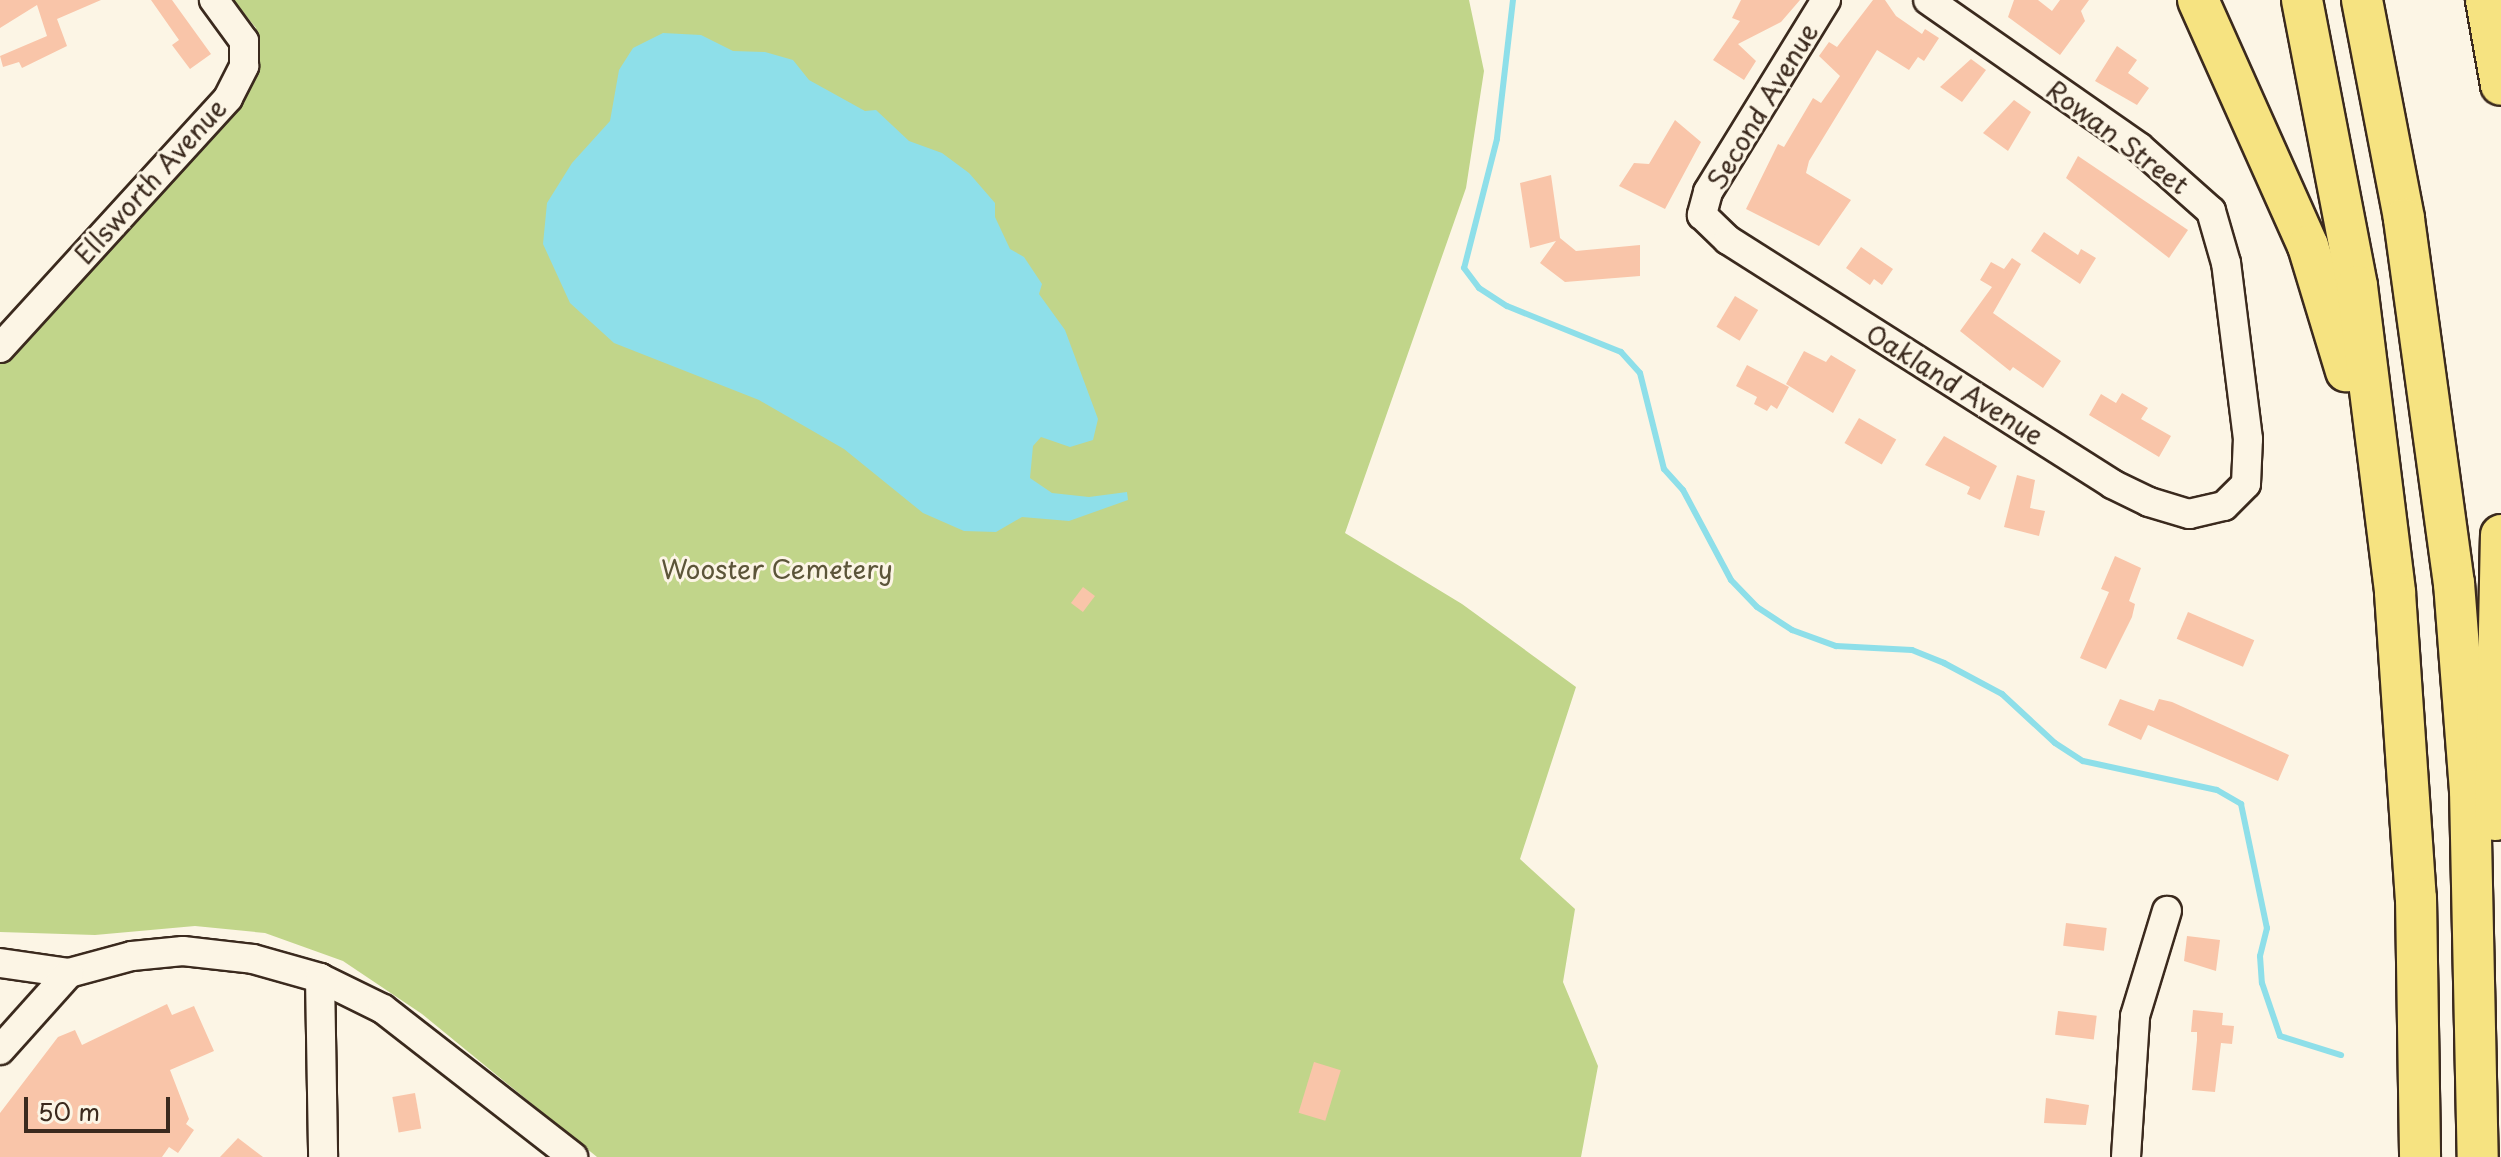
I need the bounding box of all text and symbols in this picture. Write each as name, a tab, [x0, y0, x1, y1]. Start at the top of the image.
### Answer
street label: Second Avenue	[1700, 18, 1824, 194]
street label: Rowan Street	[2041, 74, 2195, 200]
street label: Ellsworth Avenue	[67, 91, 233, 271]
street label: Oakland Avenue	[1861, 317, 2049, 451]
park label: Wooster Cemetery	[661, 553, 893, 585]
scale bar	[28, 1081, 174, 1131]
text: 50 m	[38, 1093, 100, 1129]

